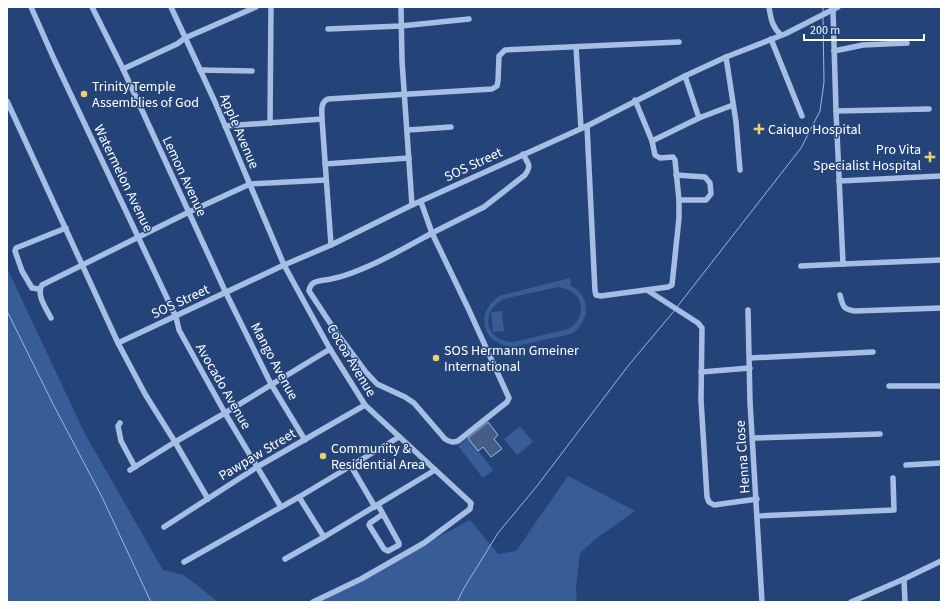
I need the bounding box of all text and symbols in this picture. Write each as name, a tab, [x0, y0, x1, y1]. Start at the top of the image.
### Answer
scale bar	[804, 16, 924, 42]
text: 200 m	[810, 22, 840, 39]
place label: Trinity Temple Assemblies of God	[92, 77, 199, 113]
marker: Trinity Temple Assemblies of God	[79, 89, 89, 99]
street label: Apple Avenue	[214, 91, 264, 172]
place label: Caiquo Hospital	[768, 120, 862, 140]
street label: Watermelon Avenue	[88, 121, 158, 236]
marker: Caiquo Hospital	[753, 123, 765, 135]
street label: Lemon Avenue	[157, 133, 211, 220]
place label: Pro Vita Specialist Hospital	[813, 140, 921, 176]
street label: SOS Street	[441, 143, 506, 187]
marker: Pro Vita Specialist Hospital	[924, 151, 936, 163]
street label: SOS Street	[148, 280, 213, 324]
street label: Mango Avenue	[245, 319, 303, 404]
street label: Cocoa Avenue	[321, 320, 381, 401]
street label: Avocado Avenue	[190, 340, 256, 433]
place label: SOS Hermann Gmeiner International	[444, 341, 579, 377]
marker: SOS Hermann Gmeiner International	[431, 353, 441, 363]
street label: Henna Close	[730, 420, 756, 494]
street label: Pawpaw Street	[215, 424, 300, 486]
place label: Community & Residential Area	[331, 439, 425, 475]
marker: Community & Residential Area	[318, 451, 328, 461]

